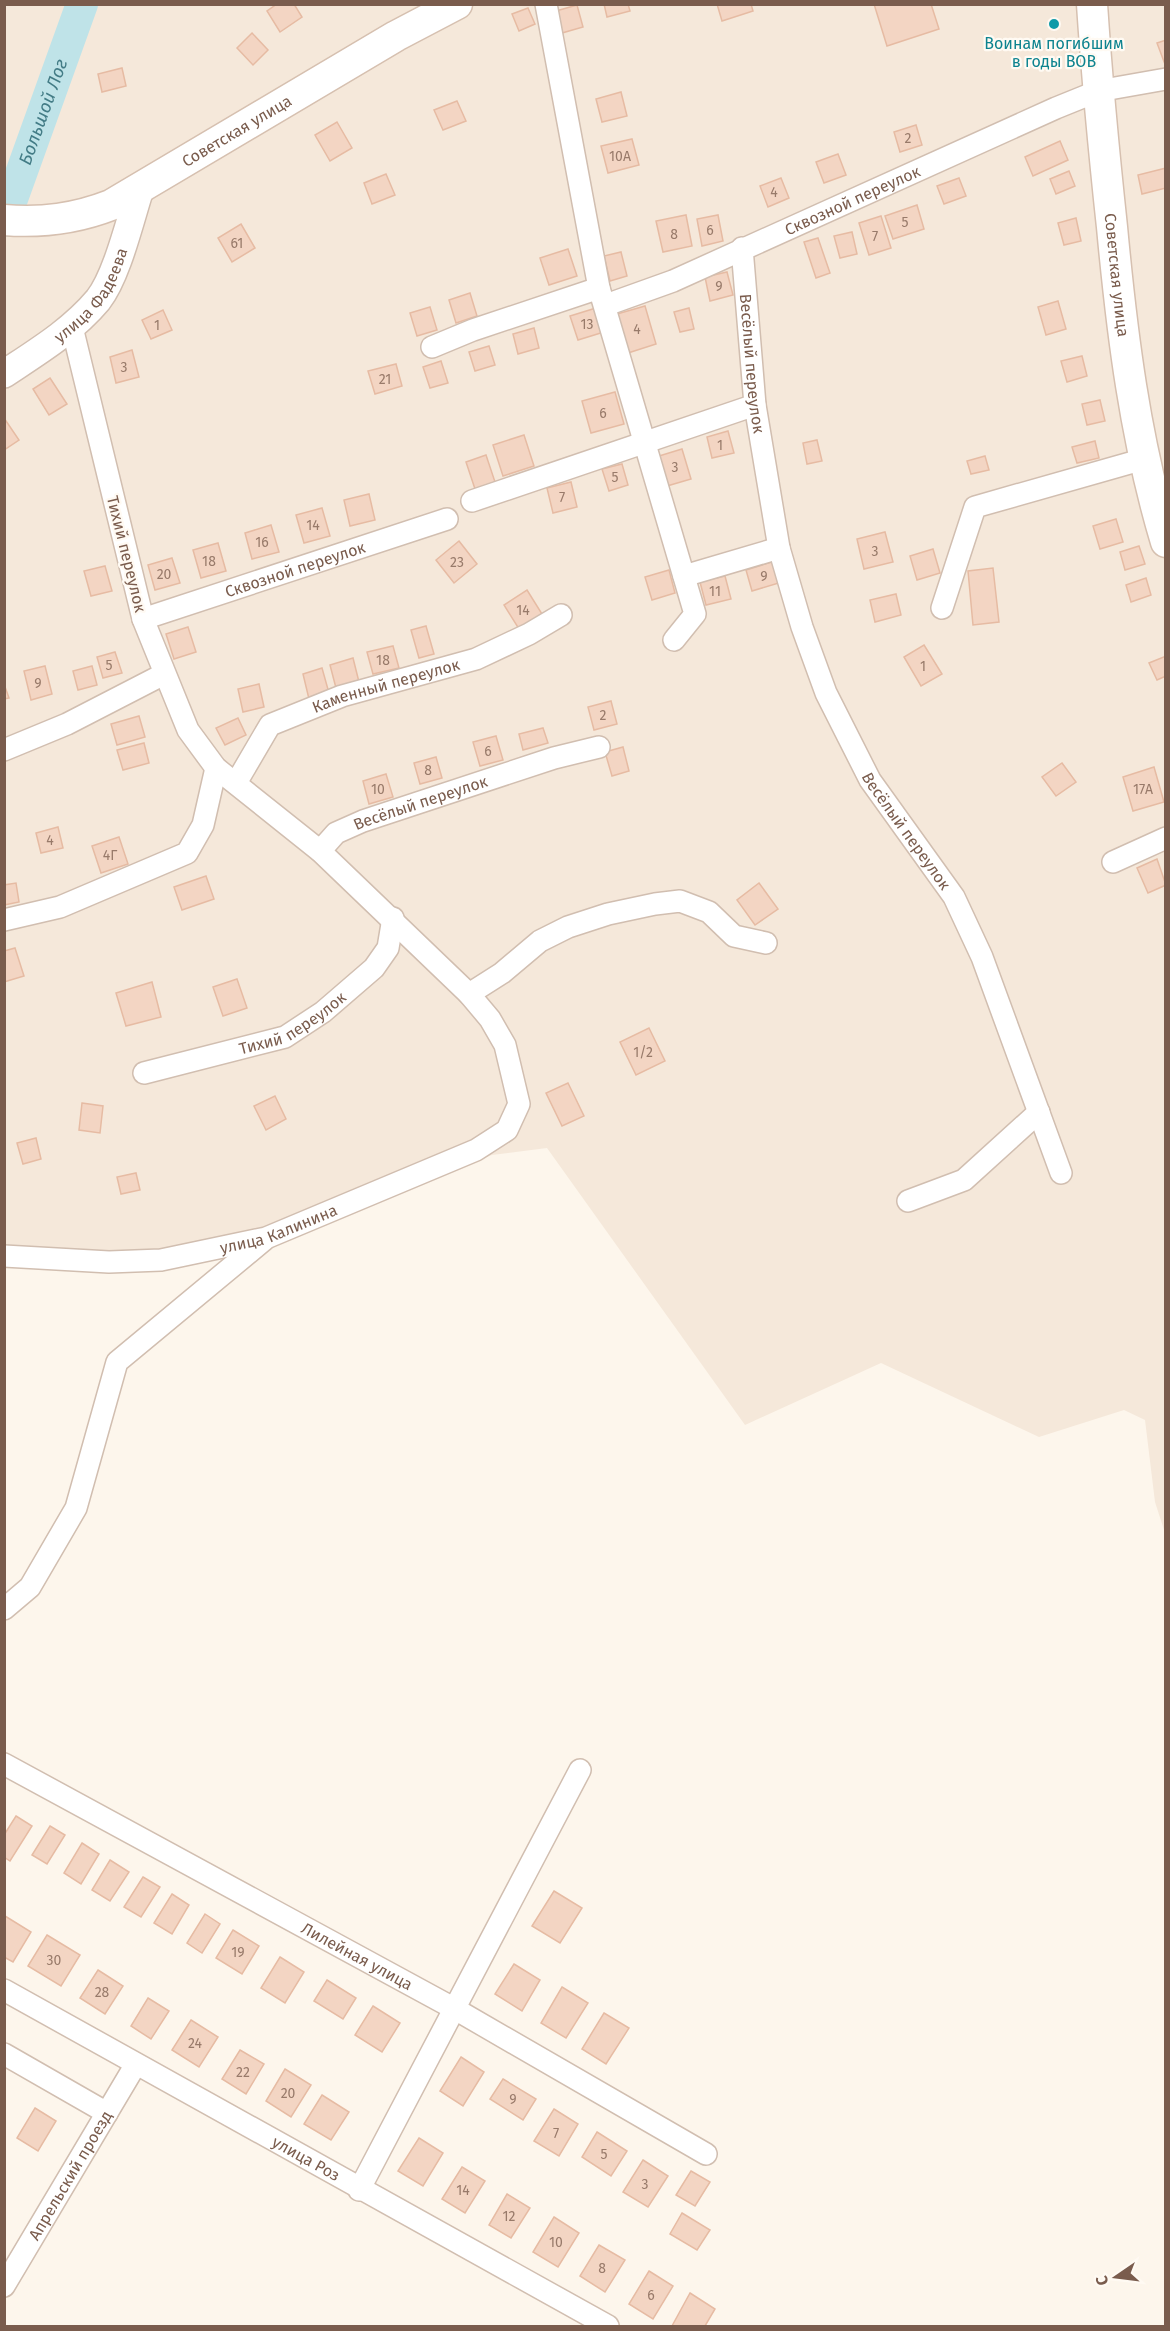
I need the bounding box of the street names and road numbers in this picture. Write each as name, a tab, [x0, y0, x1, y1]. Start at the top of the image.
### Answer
street label: Советская улица	[179, 91, 295, 171]
street label: Сквозной переулок	[782, 161, 924, 239]
street label: Советская улица	[1101, 212, 1133, 338]
street label: улица Фадеева	[50, 245, 131, 347]
street label: Весёлый переулок	[736, 293, 769, 435]
street label: Тихий переулок	[103, 494, 150, 615]
street label: Сквозной переулок	[223, 537, 368, 601]
street label: Каменный переулок	[310, 655, 463, 717]
street label: Весёлый переулок	[858, 769, 955, 894]
street label: Весёлый переулок	[350, 771, 491, 834]
street label: Тихий переулок	[237, 987, 350, 1058]
street label: улица Калинина	[218, 1200, 340, 1257]
street label: Лилейная улица	[298, 1918, 416, 1994]
street label: Апрельский проезд	[25, 2107, 116, 2243]
street label: улица Роз	[269, 2132, 343, 2185]

